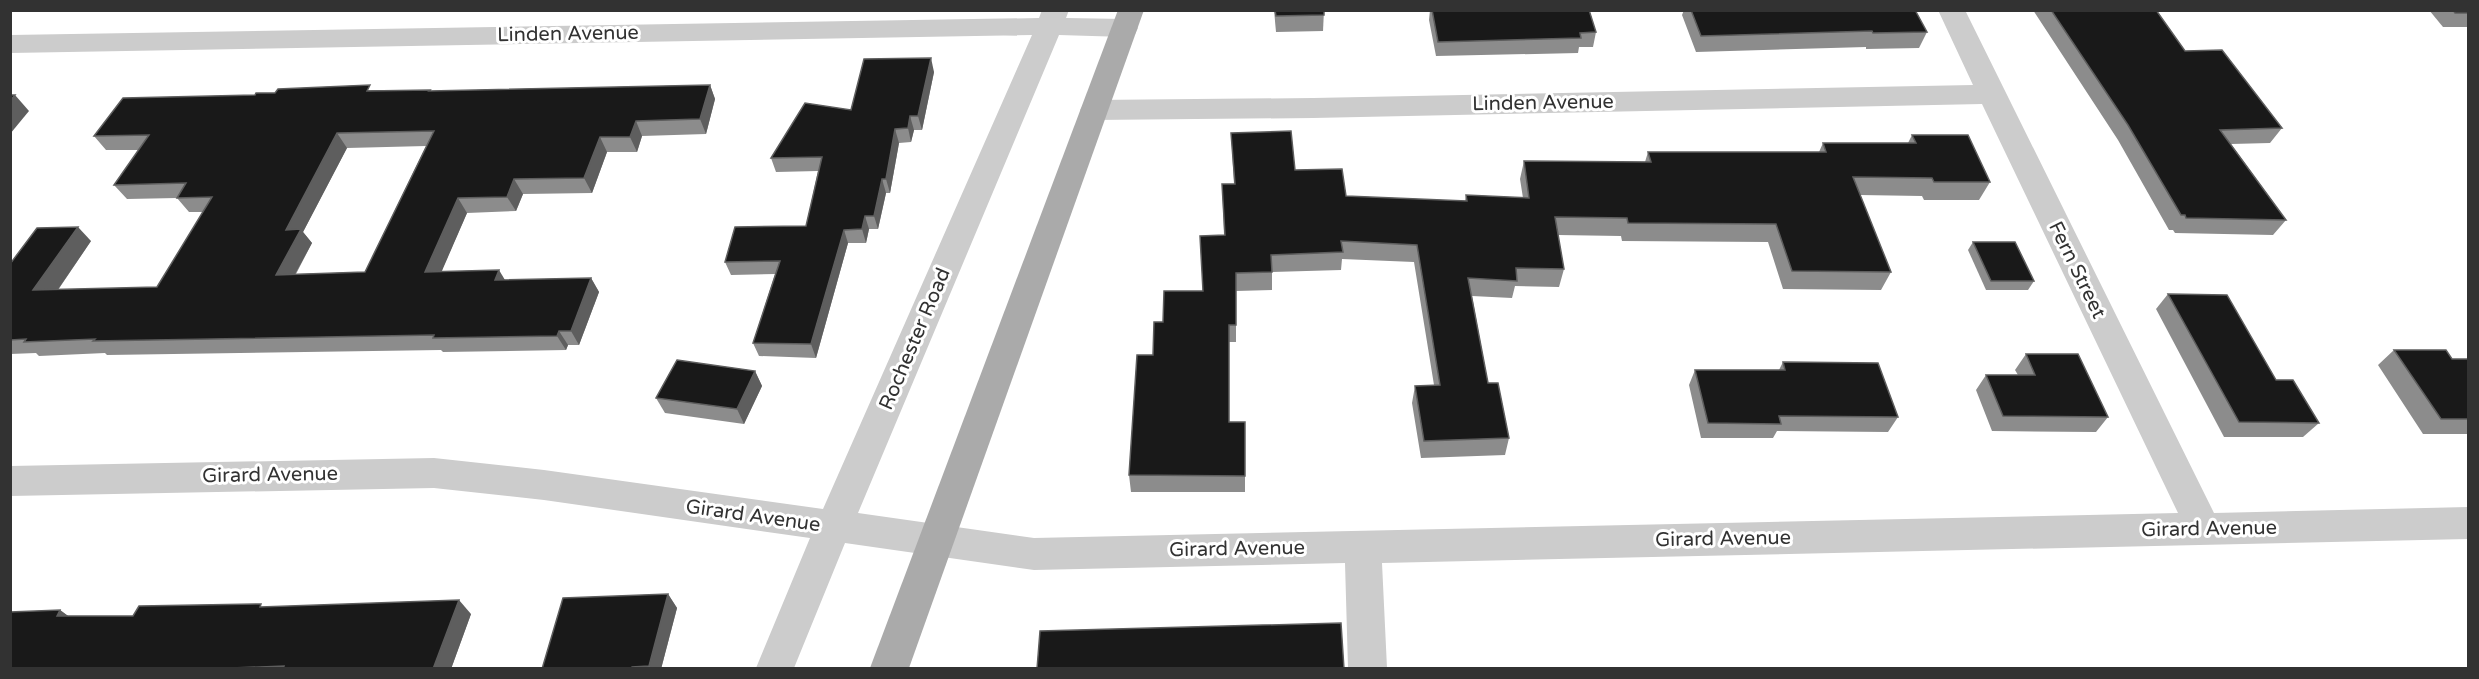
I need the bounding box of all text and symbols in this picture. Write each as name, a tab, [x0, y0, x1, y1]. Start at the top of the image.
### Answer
street label: Linden Avenue	[497, 21, 639, 47]
street label: Linden Avenue	[1472, 90, 1614, 116]
street label: Fern Street	[2043, 218, 2111, 323]
street label: Rochester Road	[874, 264, 956, 414]
street label: Girard Avenue	[202, 462, 338, 488]
street label: Girard Avenue	[684, 495, 822, 537]
street label: Girard Avenue	[2141, 516, 2277, 542]
street label: Girard Avenue	[1655, 526, 1791, 552]
street label: Girard Avenue	[1169, 536, 1305, 562]

